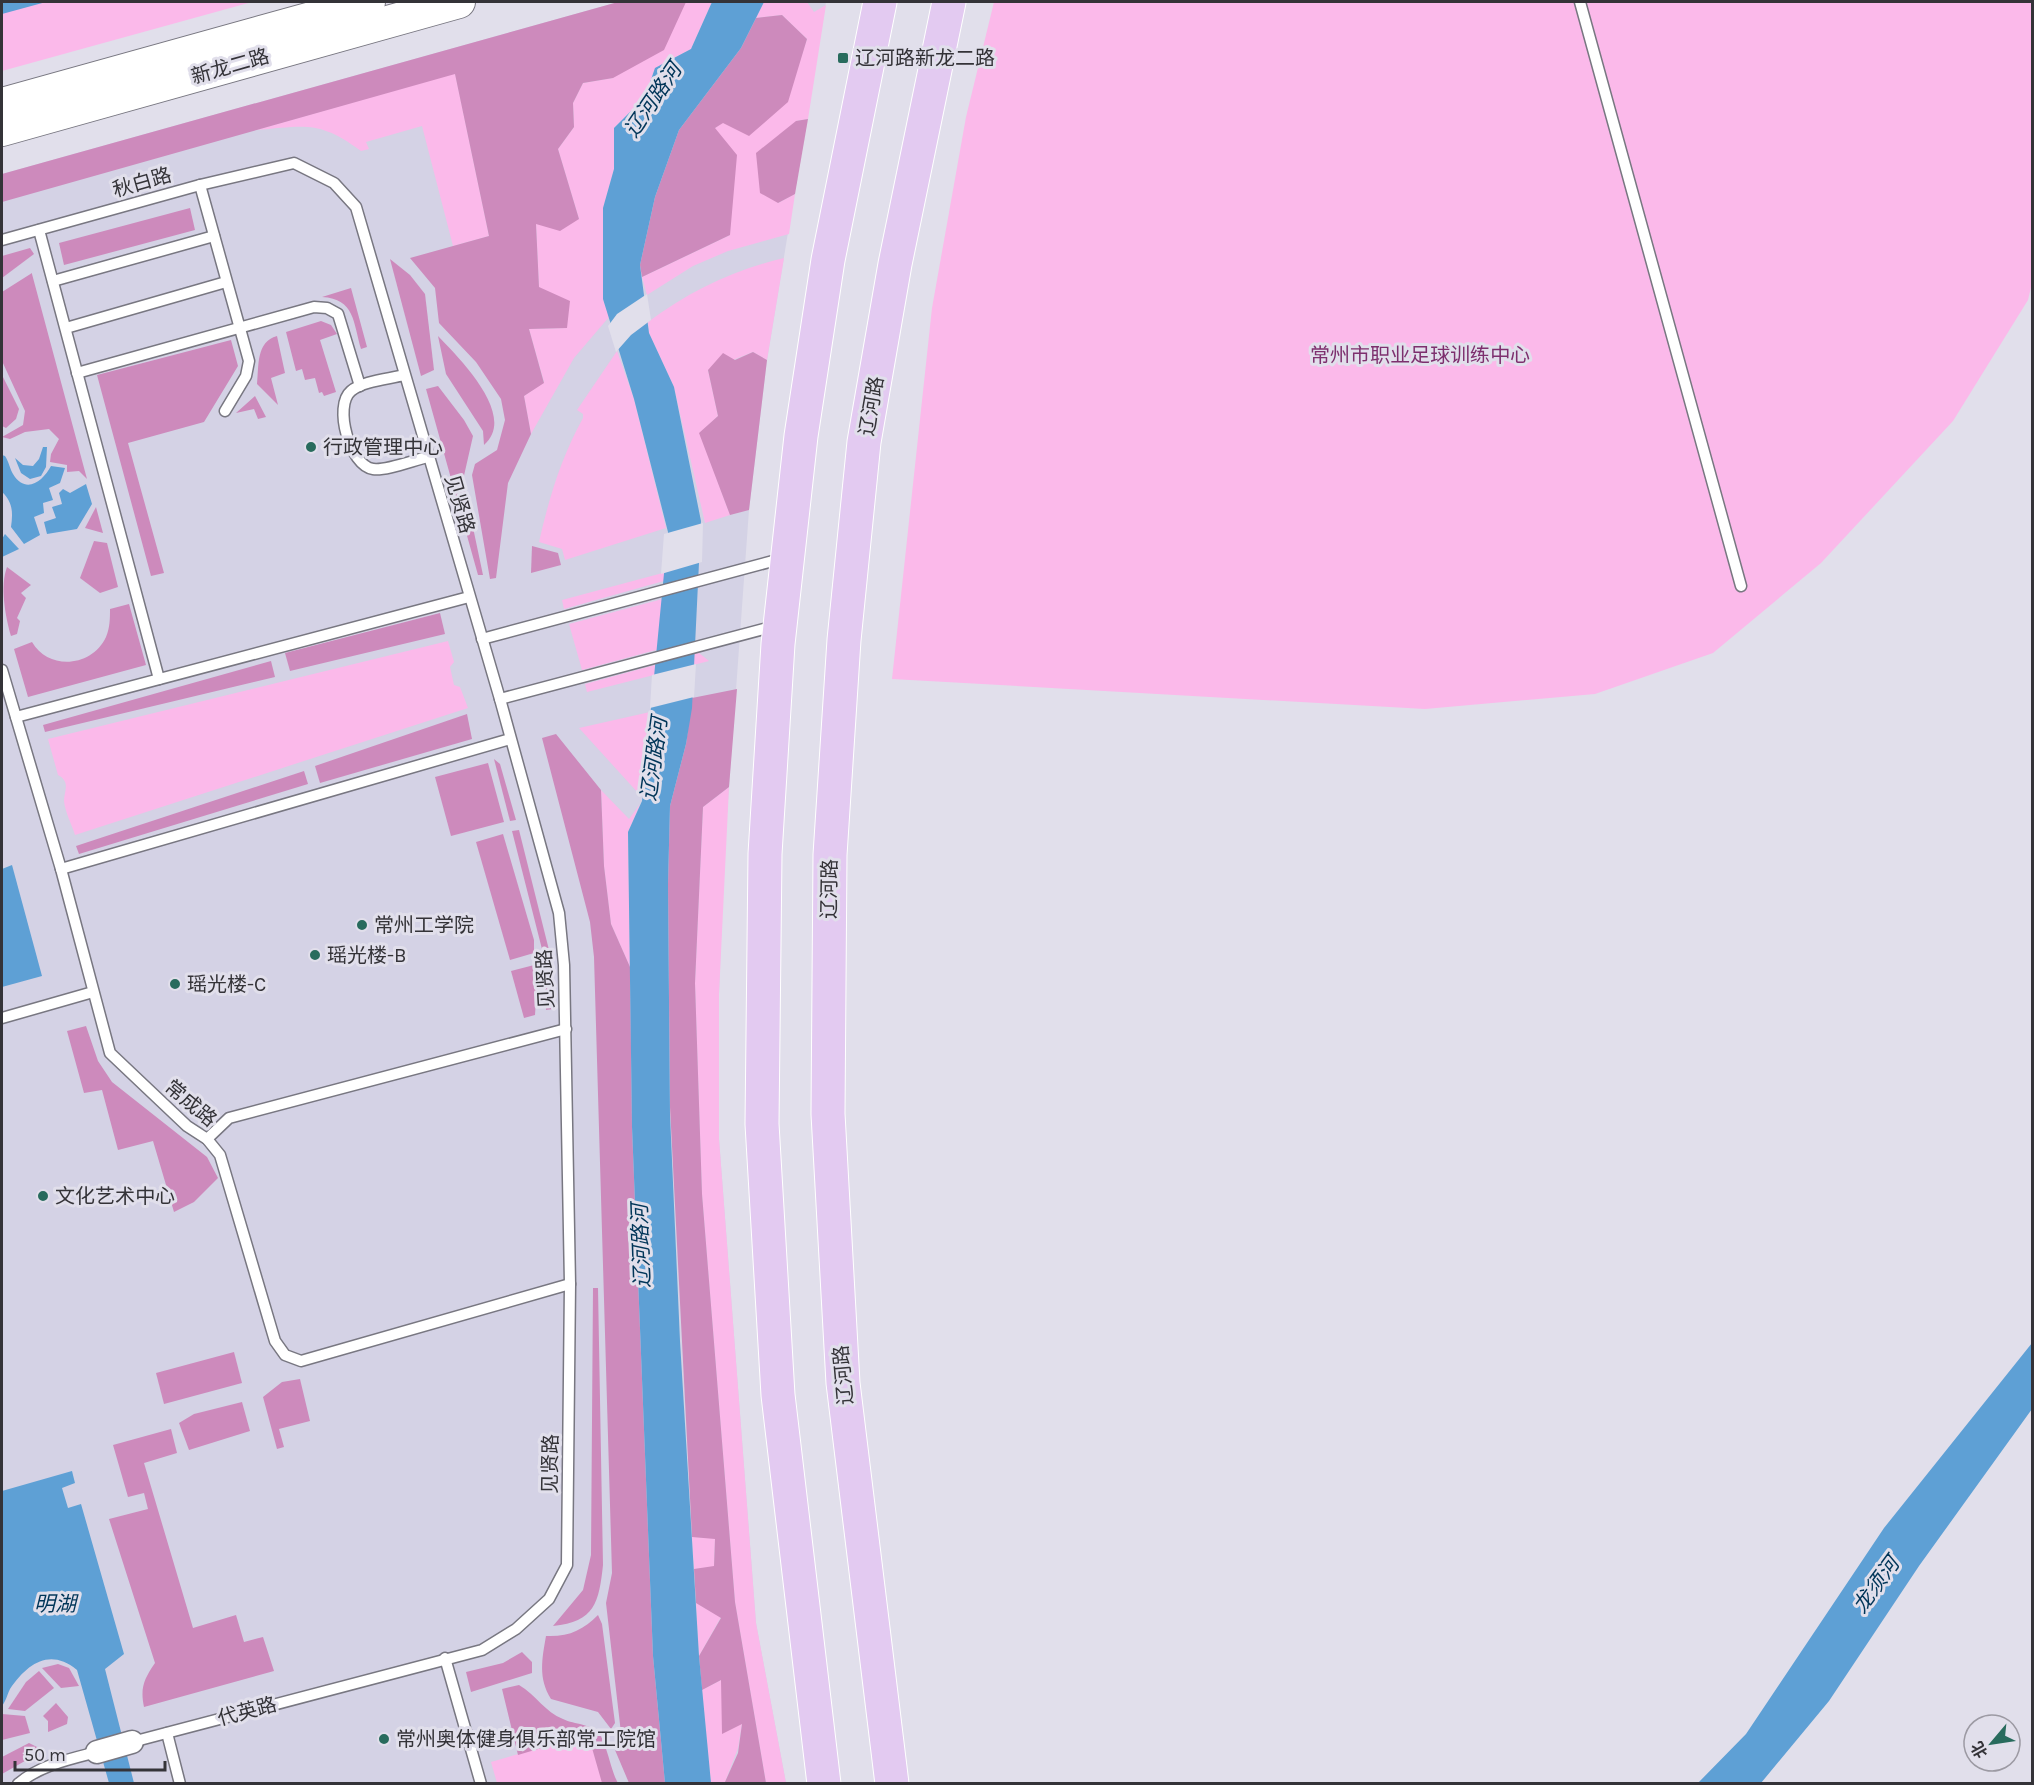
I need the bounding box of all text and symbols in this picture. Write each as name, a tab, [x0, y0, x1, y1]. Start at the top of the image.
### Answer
street label: 新龙二路	[189, 44, 272, 89]
place label: 辽河路新龙二路	[855, 47, 995, 70]
marker: 辽河路新龙二路	[836, 51, 850, 65]
water label: 辽河路河	[620, 55, 689, 142]
street label: 秋白路	[110, 163, 174, 202]
park label: 常州市职业足球训练中心	[1310, 344, 1530, 367]
street label: 辽河路	[855, 375, 888, 438]
place label: 行政管理中心	[323, 436, 443, 459]
marker: 行政管理中心	[304, 440, 318, 454]
street label: 见贤路	[440, 472, 479, 536]
water label: 辽河路河	[636, 712, 672, 802]
street label: 辽河路	[817, 859, 842, 919]
place label: 常州工学院	[374, 914, 474, 937]
marker: 常州工学院	[355, 918, 369, 932]
place label: 瑶光楼-B	[327, 944, 406, 967]
marker: 瑶光楼-B	[308, 948, 322, 962]
street label: 见贤路	[532, 948, 559, 1010]
place label: 瑶光楼-C	[187, 973, 266, 996]
marker: 瑶光楼-C	[168, 977, 182, 991]
street label: 常成路	[160, 1075, 221, 1131]
place label: 文化艺术中心	[55, 1185, 175, 1208]
marker: 文化艺术中心	[36, 1189, 50, 1203]
water label: 辽河路河	[627, 1200, 654, 1288]
street label: 辽河路	[829, 1344, 858, 1406]
street label: 见贤路	[538, 1434, 563, 1494]
water label: 龙须河	[1848, 1549, 1907, 1618]
water label: 明湖	[34, 1592, 79, 1616]
street label: 代英路	[215, 1693, 279, 1730]
north arrow	[1962, 1713, 2022, 1773]
place label: 常州奥体健身俱乐部常工院馆	[396, 1728, 656, 1751]
marker: 常州奥体健身俱乐部常工院馆	[377, 1732, 391, 1746]
scale bar	[15, 1734, 165, 1772]
text: 北	[1967, 1738, 1992, 1762]
text: 50 m	[24, 1744, 66, 1766]

